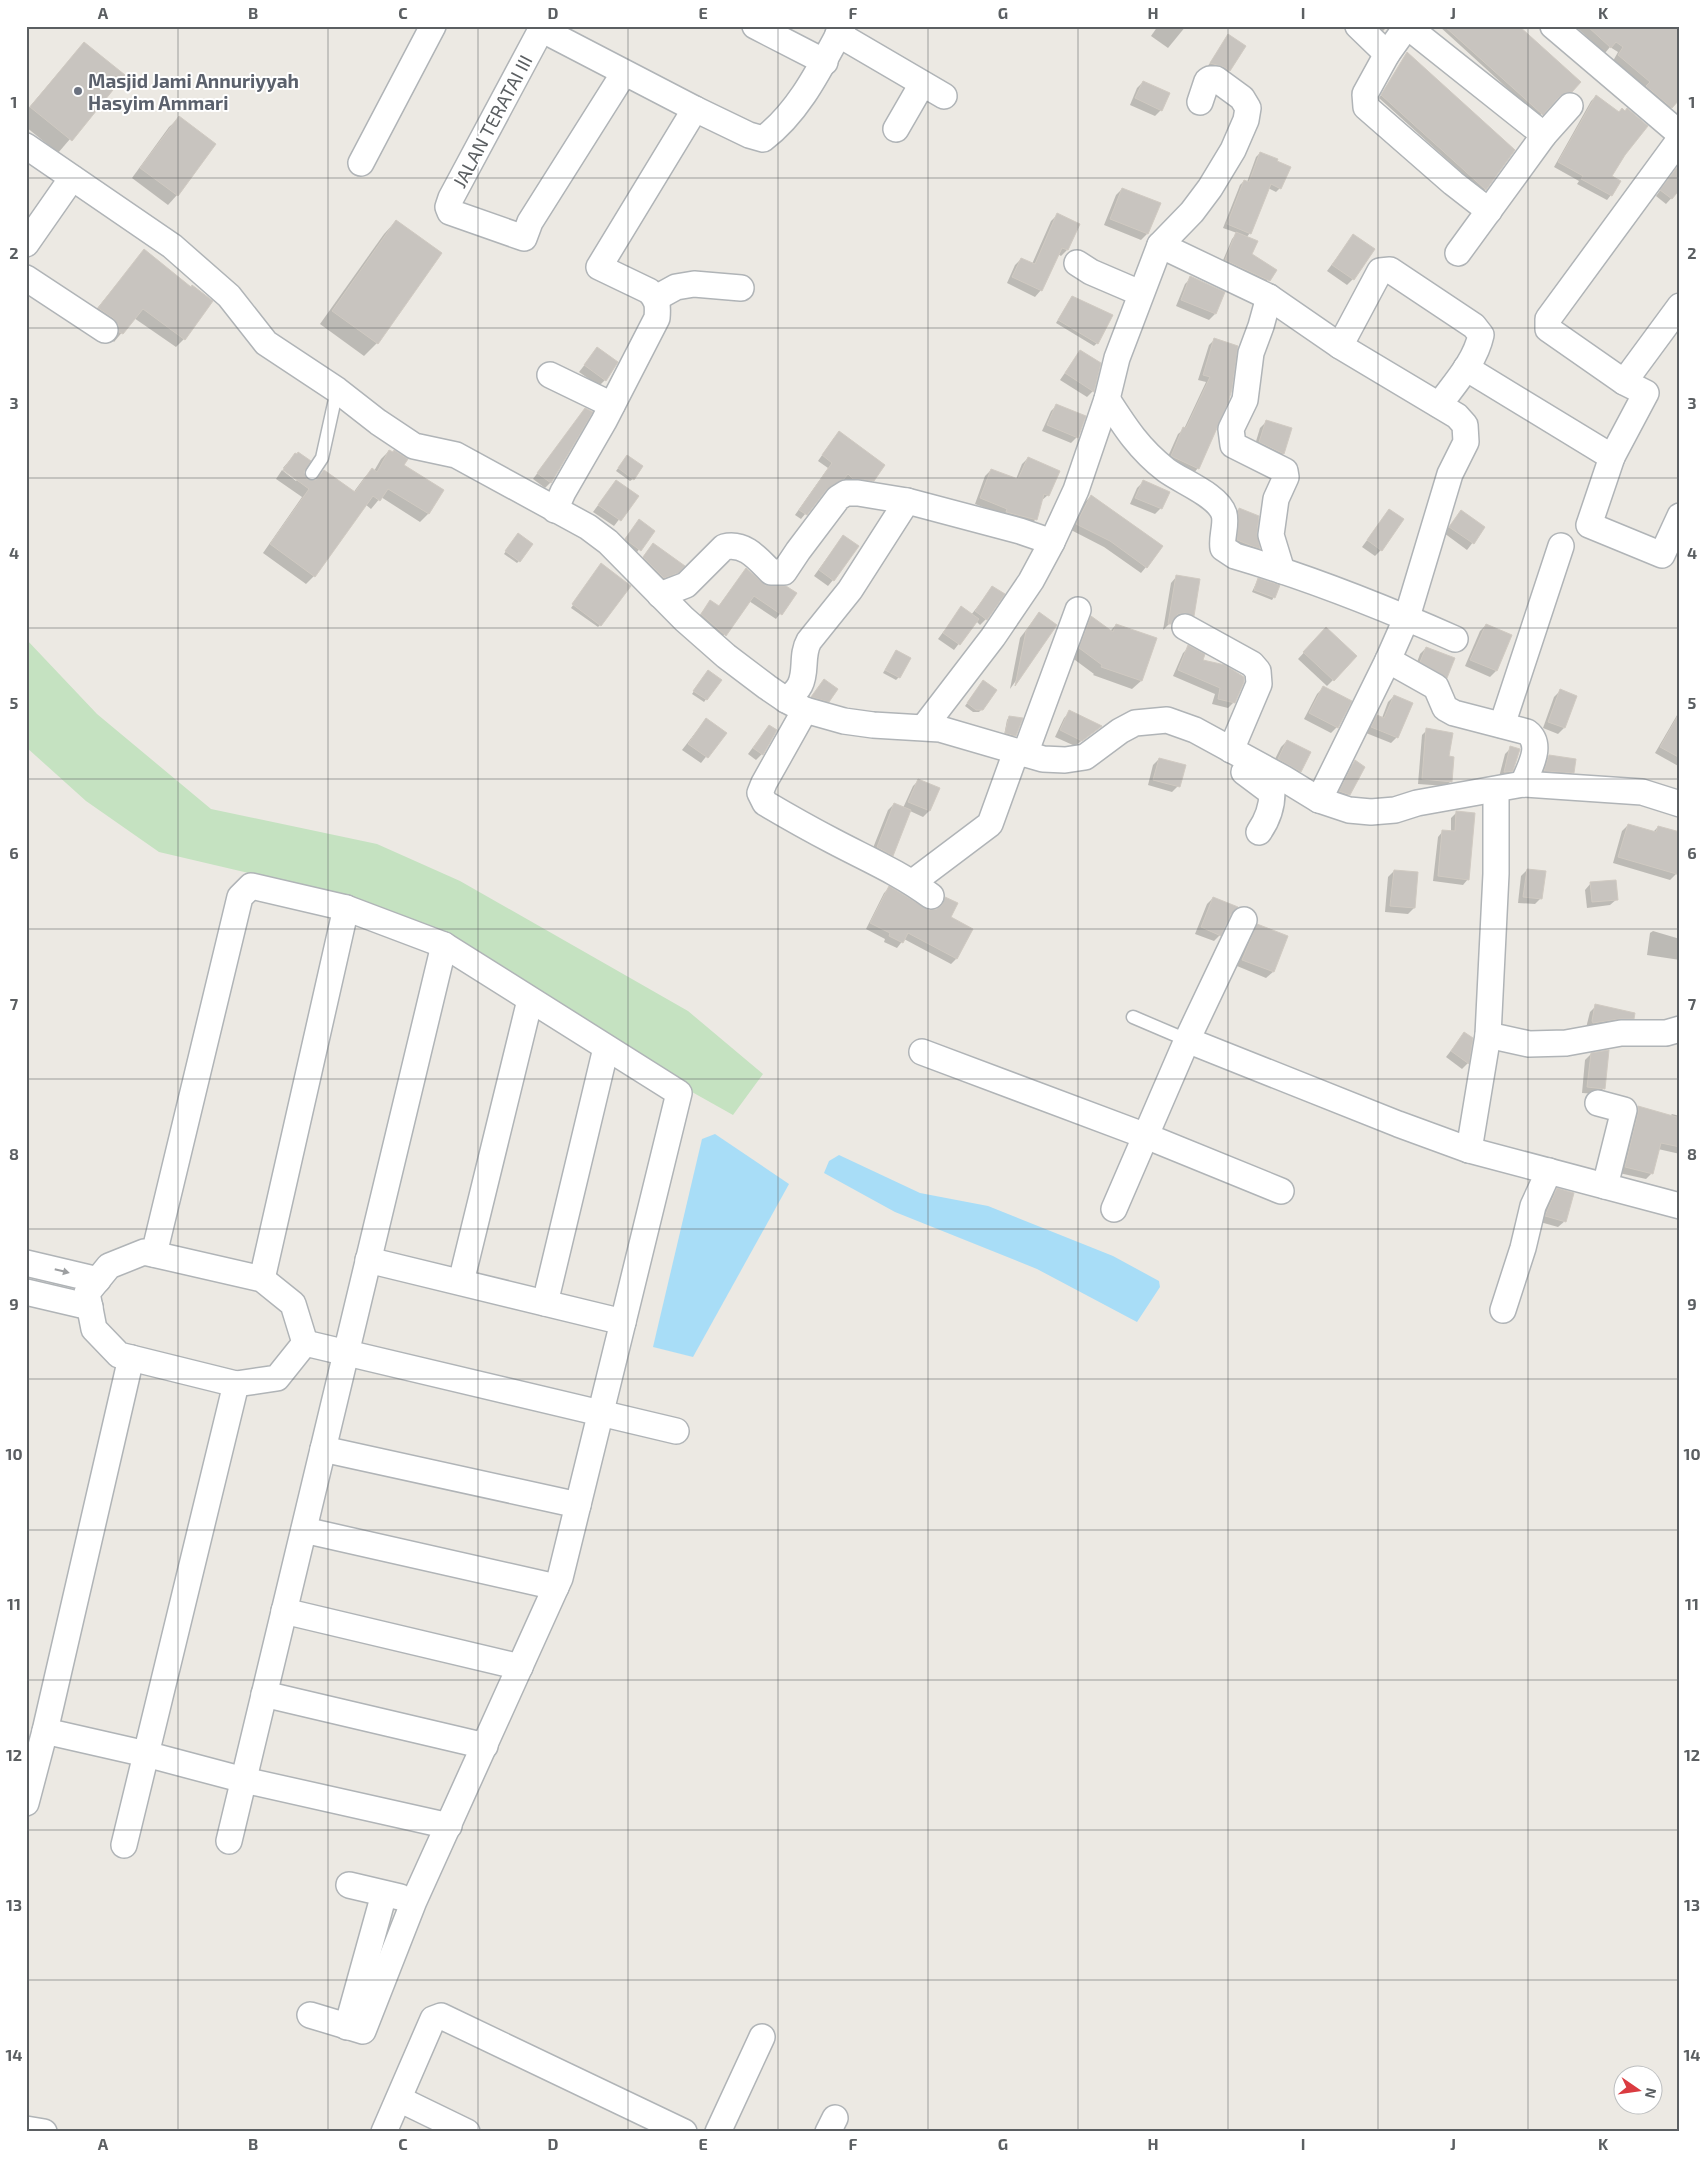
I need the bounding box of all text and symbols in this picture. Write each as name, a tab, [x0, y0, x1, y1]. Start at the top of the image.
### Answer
text: A	[98, 3, 109, 22]
text: B	[248, 3, 258, 22]
text: C	[398, 3, 408, 22]
text: D	[548, 3, 559, 22]
text: E	[698, 3, 708, 22]
text: F	[849, 3, 858, 22]
text: G	[998, 3, 1008, 22]
text: H	[1147, 3, 1159, 22]
text: I	[1301, 3, 1305, 22]
text: J	[1450, 3, 1456, 22]
text: K	[1598, 3, 1609, 22]
street label: JALAN TERATAI III	[447, 51, 537, 191]
place label: Masjid Jami Annuriyyah Hasyim Ammari	[88, 69, 299, 115]
marker: Masjid Jami Annuriyyah Hasyim Ammari	[72, 85, 84, 97]
text: 1	[11, 92, 17, 111]
text: 1	[1689, 92, 1695, 111]
text: 2	[9, 243, 19, 262]
text: 2	[1687, 243, 1697, 262]
text: 3	[9, 393, 19, 412]
text: 3	[1687, 393, 1697, 412]
text: 4	[9, 543, 19, 562]
text: 4	[1687, 543, 1697, 562]
text: 5	[10, 693, 19, 712]
text: 5	[1688, 693, 1697, 712]
text: 6	[9, 843, 19, 862]
text: 6	[1687, 843, 1697, 862]
text: 7	[10, 994, 19, 1013]
text: 7	[1688, 994, 1697, 1013]
text: 8	[9, 1144, 19, 1163]
text: 8	[1687, 1144, 1697, 1163]
one-way arrow	[54, 1267, 69, 1275]
text: 9	[9, 1294, 19, 1313]
text: 9	[1687, 1294, 1697, 1313]
text: 10	[5, 1444, 23, 1463]
text: 10	[1683, 1444, 1701, 1463]
text: 11	[7, 1594, 21, 1613]
text: 11	[1685, 1594, 1699, 1613]
text: 12	[6, 1745, 22, 1764]
text: 12	[1684, 1745, 1700, 1764]
text: 13	[6, 1895, 22, 1914]
text: 13	[1684, 1895, 1700, 1914]
text: 14	[5, 2045, 23, 2064]
text: 14	[1683, 2045, 1701, 2064]
north arrow	[1614, 2066, 1664, 2116]
text: N	[1642, 2086, 1661, 2100]
text: A	[98, 2134, 109, 2153]
text: B	[248, 2134, 258, 2153]
text: C	[398, 2134, 408, 2153]
text: D	[548, 2134, 559, 2153]
text: E	[698, 2134, 708, 2153]
text: F	[849, 2134, 858, 2153]
text: G	[998, 2134, 1008, 2153]
text: H	[1147, 2134, 1159, 2153]
text: I	[1301, 2134, 1305, 2153]
text: J	[1450, 2134, 1456, 2153]
text: K	[1598, 2134, 1609, 2153]

